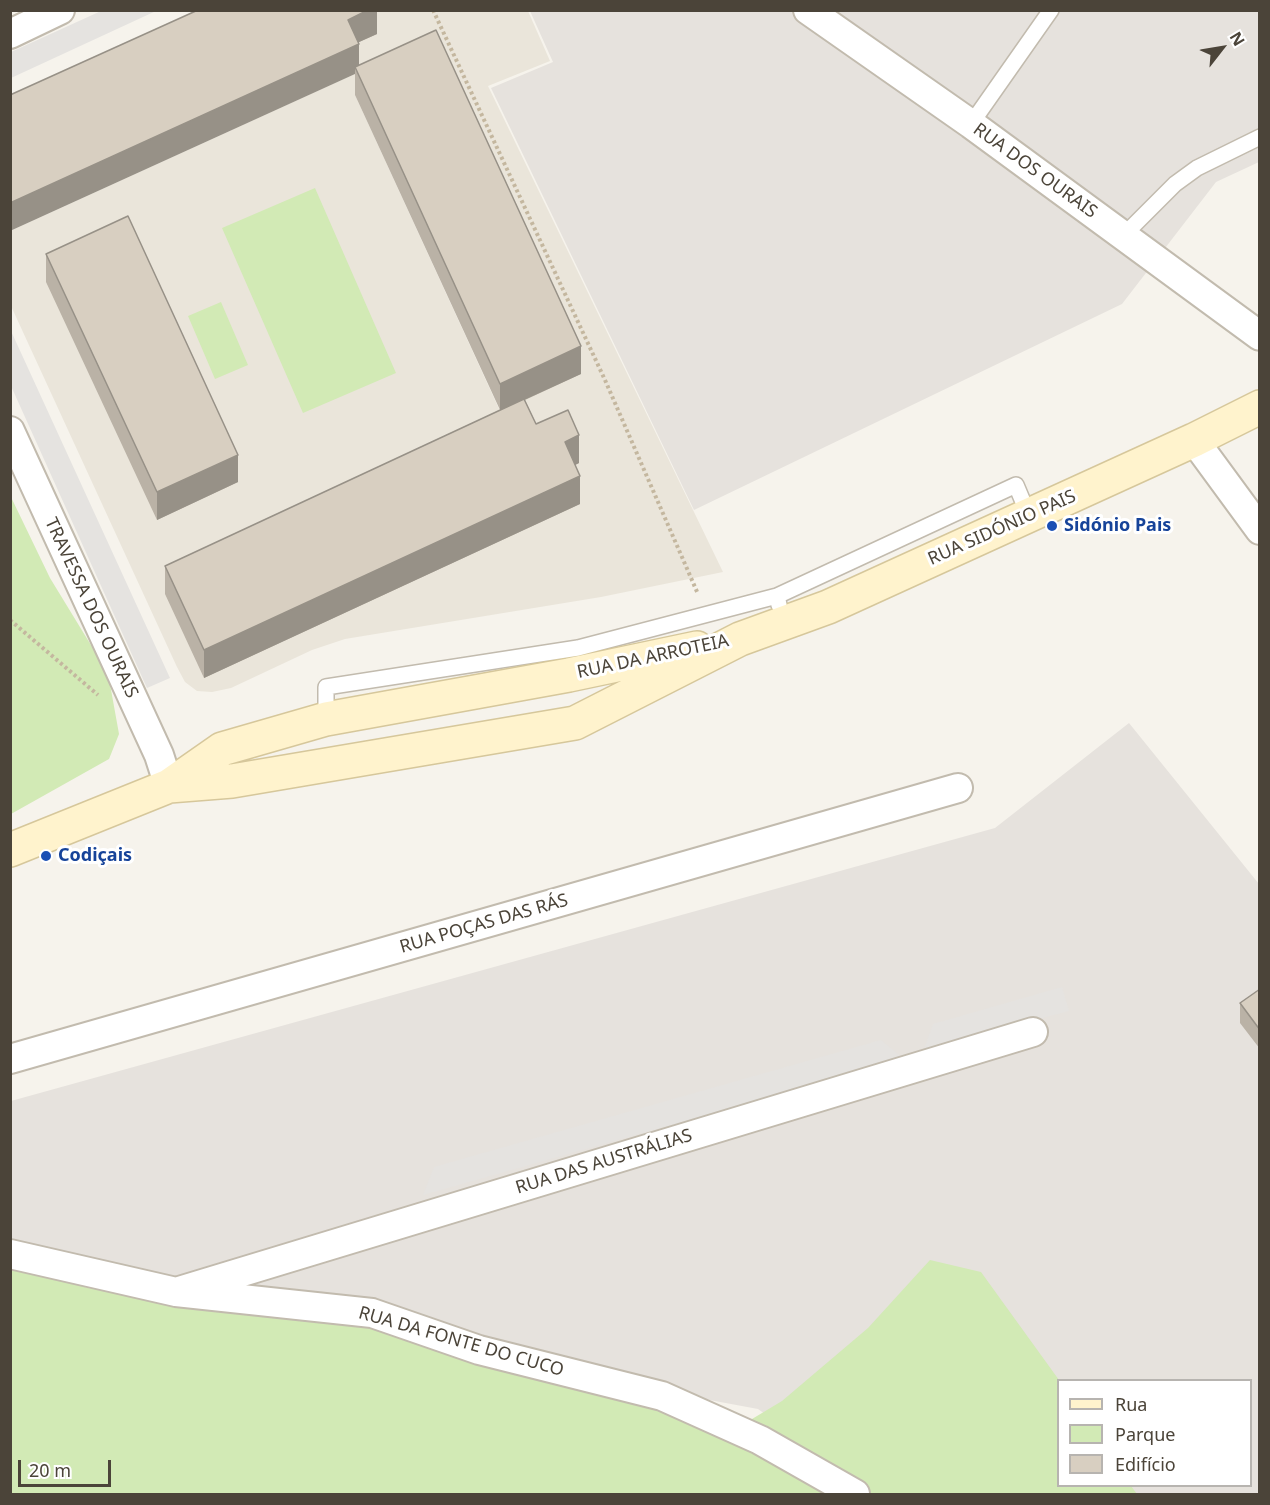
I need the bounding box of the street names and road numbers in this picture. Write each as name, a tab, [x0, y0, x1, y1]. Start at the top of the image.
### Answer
street label: RUA DOS OURAIS	[969, 119, 1101, 223]
street label: RUA SIDÓNIO PAIS	[925, 486, 1079, 570]
street label: TRAVESSA DOS OURAIS	[40, 514, 142, 702]
street label: RUA DA ARROTEIA	[575, 630, 731, 684]
street label: RUA POÇAS DAS RÁS	[397, 890, 571, 958]
street label: RUA DAS AUSTRÁLIAS	[513, 1125, 695, 1199]
street label: RUA DA FONTE DO CUCO	[356, 1302, 566, 1382]

